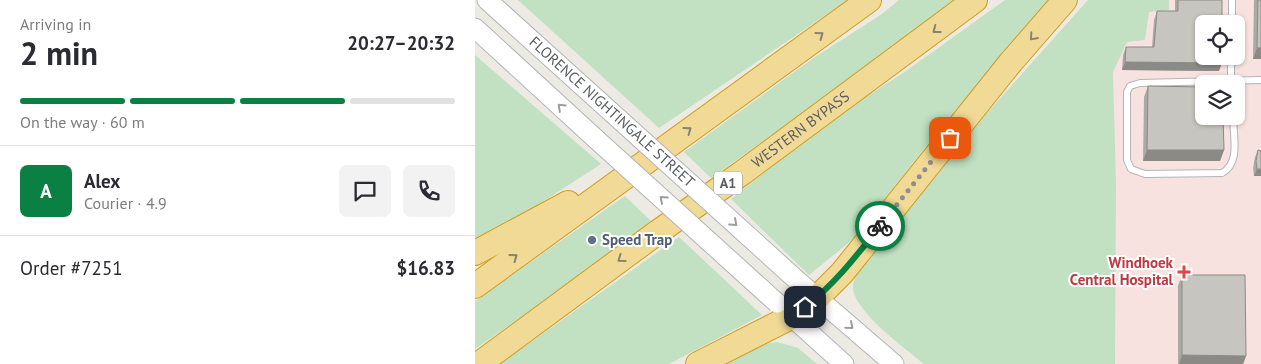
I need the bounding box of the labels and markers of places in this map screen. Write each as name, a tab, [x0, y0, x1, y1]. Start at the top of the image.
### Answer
pin	[929, 117, 971, 159]
place label: Speed Trap	[602, 230, 672, 249]
marker: Speed Trap	[586, 234, 598, 246]
place label: Windhoek Central Hospital	[1070, 253, 1174, 289]
marker: Windhoek Central Hospital	[1177, 265, 1191, 279]
pin	[784, 286, 826, 328]

